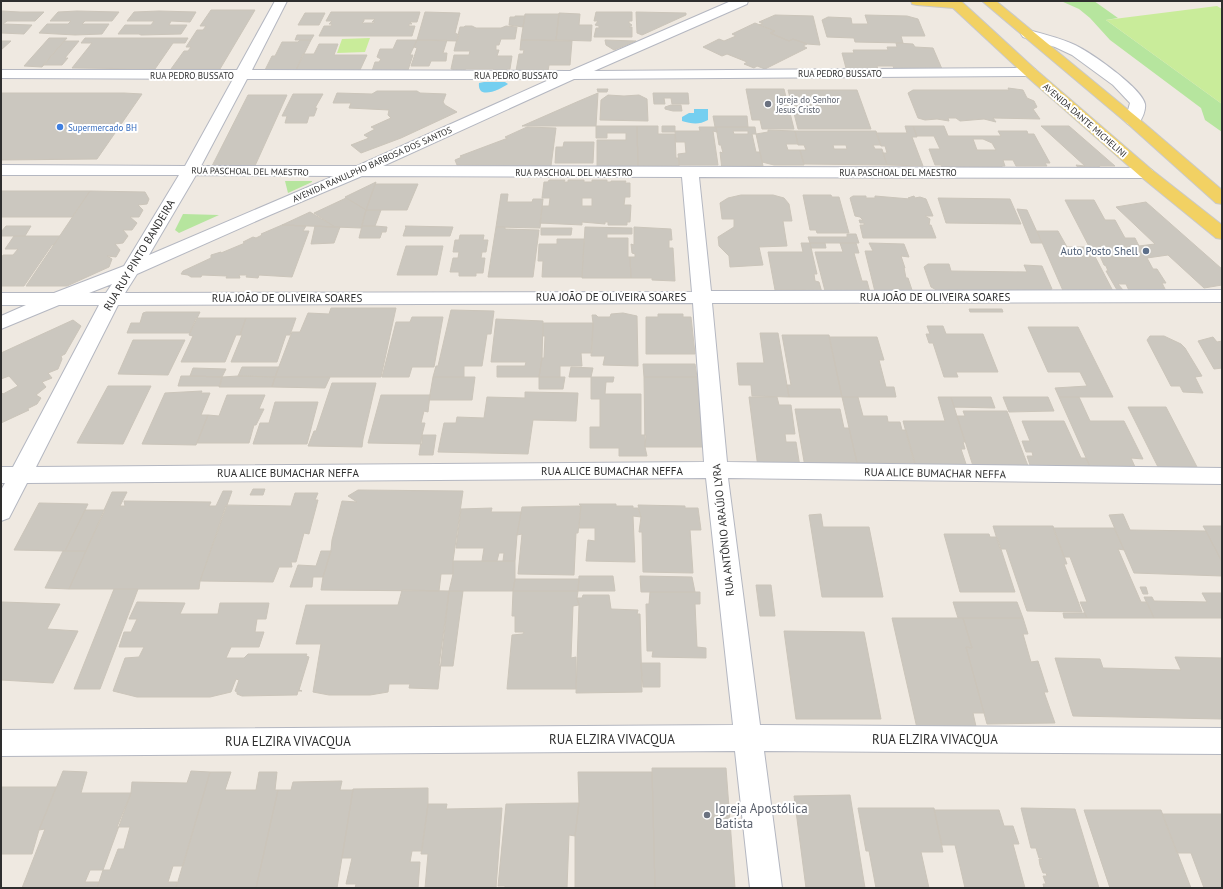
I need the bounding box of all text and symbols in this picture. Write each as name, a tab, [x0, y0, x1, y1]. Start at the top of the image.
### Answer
street label: RUA PEDRO BUSSATO	[798, 68, 882, 79]
street label: RUA PEDRO BUSSATO	[150, 70, 234, 81]
street label: RUA PEDRO BUSSATO	[474, 70, 558, 81]
street label: AVENIDA DANTE MICHELINI	[1041, 81, 1129, 159]
place label: Igreja do Senhor Jesus Cristo	[775, 94, 840, 115]
marker: Igreja do Senhor Jesus Cristo	[763, 99, 773, 109]
marker: Supermercado BH	[55, 122, 65, 132]
place label: Supermercado BH	[68, 122, 137, 133]
street label: AVENIDA RANULPHO BARBOSA DOS SANTOS	[291, 124, 454, 204]
street label: RUA PASCHOAL DEL MAESTRO	[191, 164, 309, 178]
street label: RUA PASCHOAL DEL MAESTRO	[515, 167, 633, 178]
street label: RUA PASCHOAL DEL MAESTRO	[839, 167, 957, 178]
street label: RUA RUY PINTO BANDEIRA	[100, 196, 178, 313]
place label: Auto Posto Shell	[1061, 244, 1139, 258]
marker: Auto Posto Shell	[1141, 246, 1151, 256]
street label: RUA JOÃO DE OLIVEIRA SOARES	[536, 290, 686, 304]
street label: RUA JOÃO DE OLIVEIRA SOARES	[860, 290, 1010, 304]
street label: RUA JOÃO DE OLIVEIRA SOARES	[212, 291, 362, 305]
street label: RUA ANTÔNIO ARAÚJO LYRA	[709, 462, 737, 597]
street label: RUA ALICE BUMACHAR NEFFA	[541, 464, 683, 478]
street label: RUA ALICE BUMACHAR NEFFA	[864, 465, 1007, 481]
street label: RUA ALICE BUMACHAR NEFFA	[217, 466, 359, 480]
street label: RUA ELZIRA VIVACQUA	[549, 731, 675, 748]
street label: RUA ELZIRA VIVACQUA	[872, 731, 998, 748]
street label: RUA ELZIRA VIVACQUA	[225, 733, 351, 750]
place label: Igreja Apostólica Batista	[715, 800, 808, 832]
marker: Igreja Apostólica Batista	[702, 810, 712, 820]

